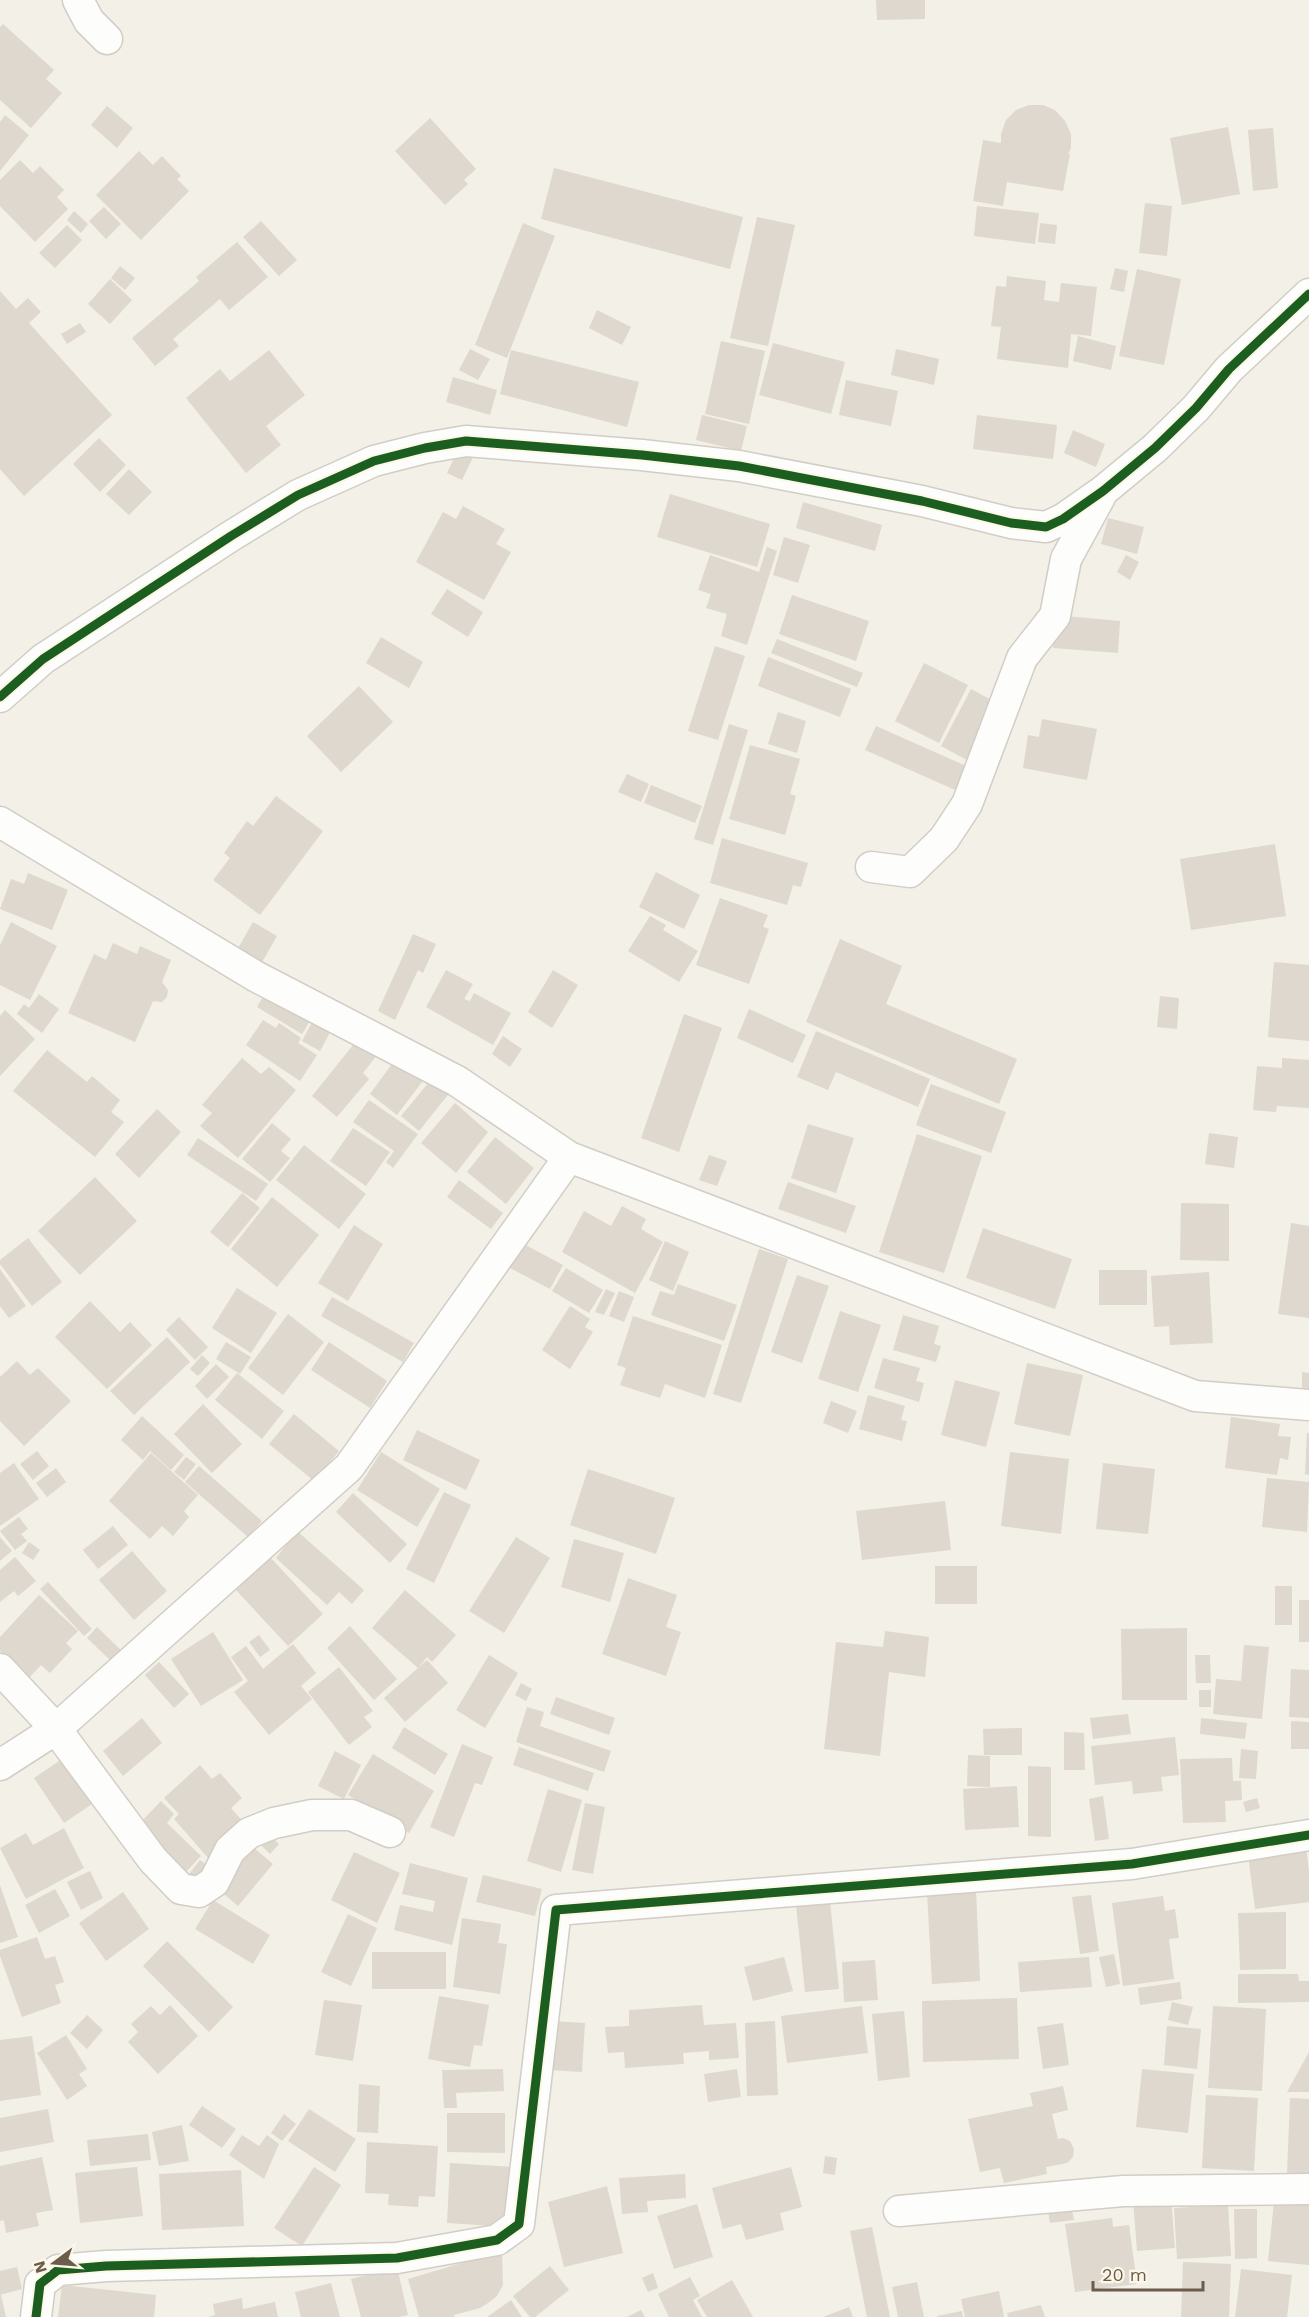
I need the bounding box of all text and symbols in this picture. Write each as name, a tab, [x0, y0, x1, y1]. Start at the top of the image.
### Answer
north arrow	[24, 2233, 84, 2293]
scale bar	[1093, 2254, 1202, 2292]
text: N	[29, 2259, 51, 2275]
text: 20 m	[1102, 2264, 1147, 2285]

